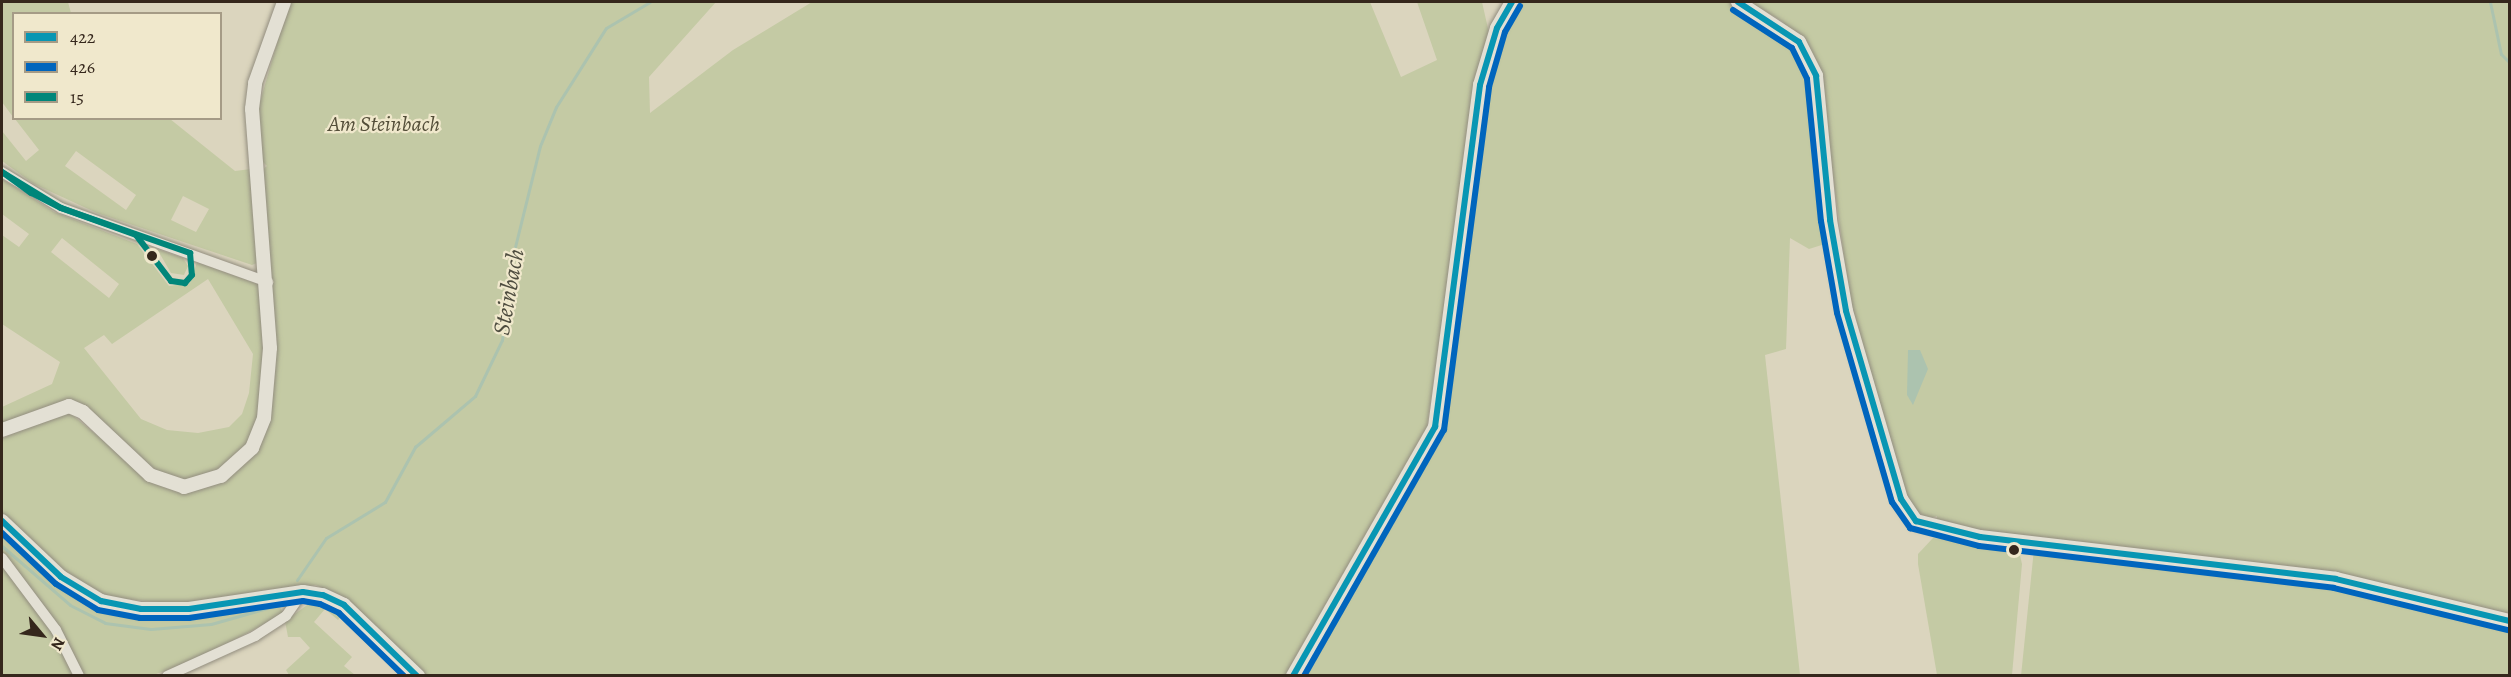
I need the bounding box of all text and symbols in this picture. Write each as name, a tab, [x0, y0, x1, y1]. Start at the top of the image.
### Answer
legend	[12, 12, 222, 120]
text: 422	[70, 25, 95, 49]
text: 426	[70, 55, 95, 79]
text: 15	[70, 85, 84, 109]
park label: Am Steinbach	[328, 112, 440, 138]
water label: Steinbach	[487, 246, 531, 338]
unlabelled marker	[146, 250, 158, 262]
unlabelled marker	[2008, 544, 2020, 556]
north arrow	[12, 605, 72, 665]
text: N	[45, 633, 70, 654]

